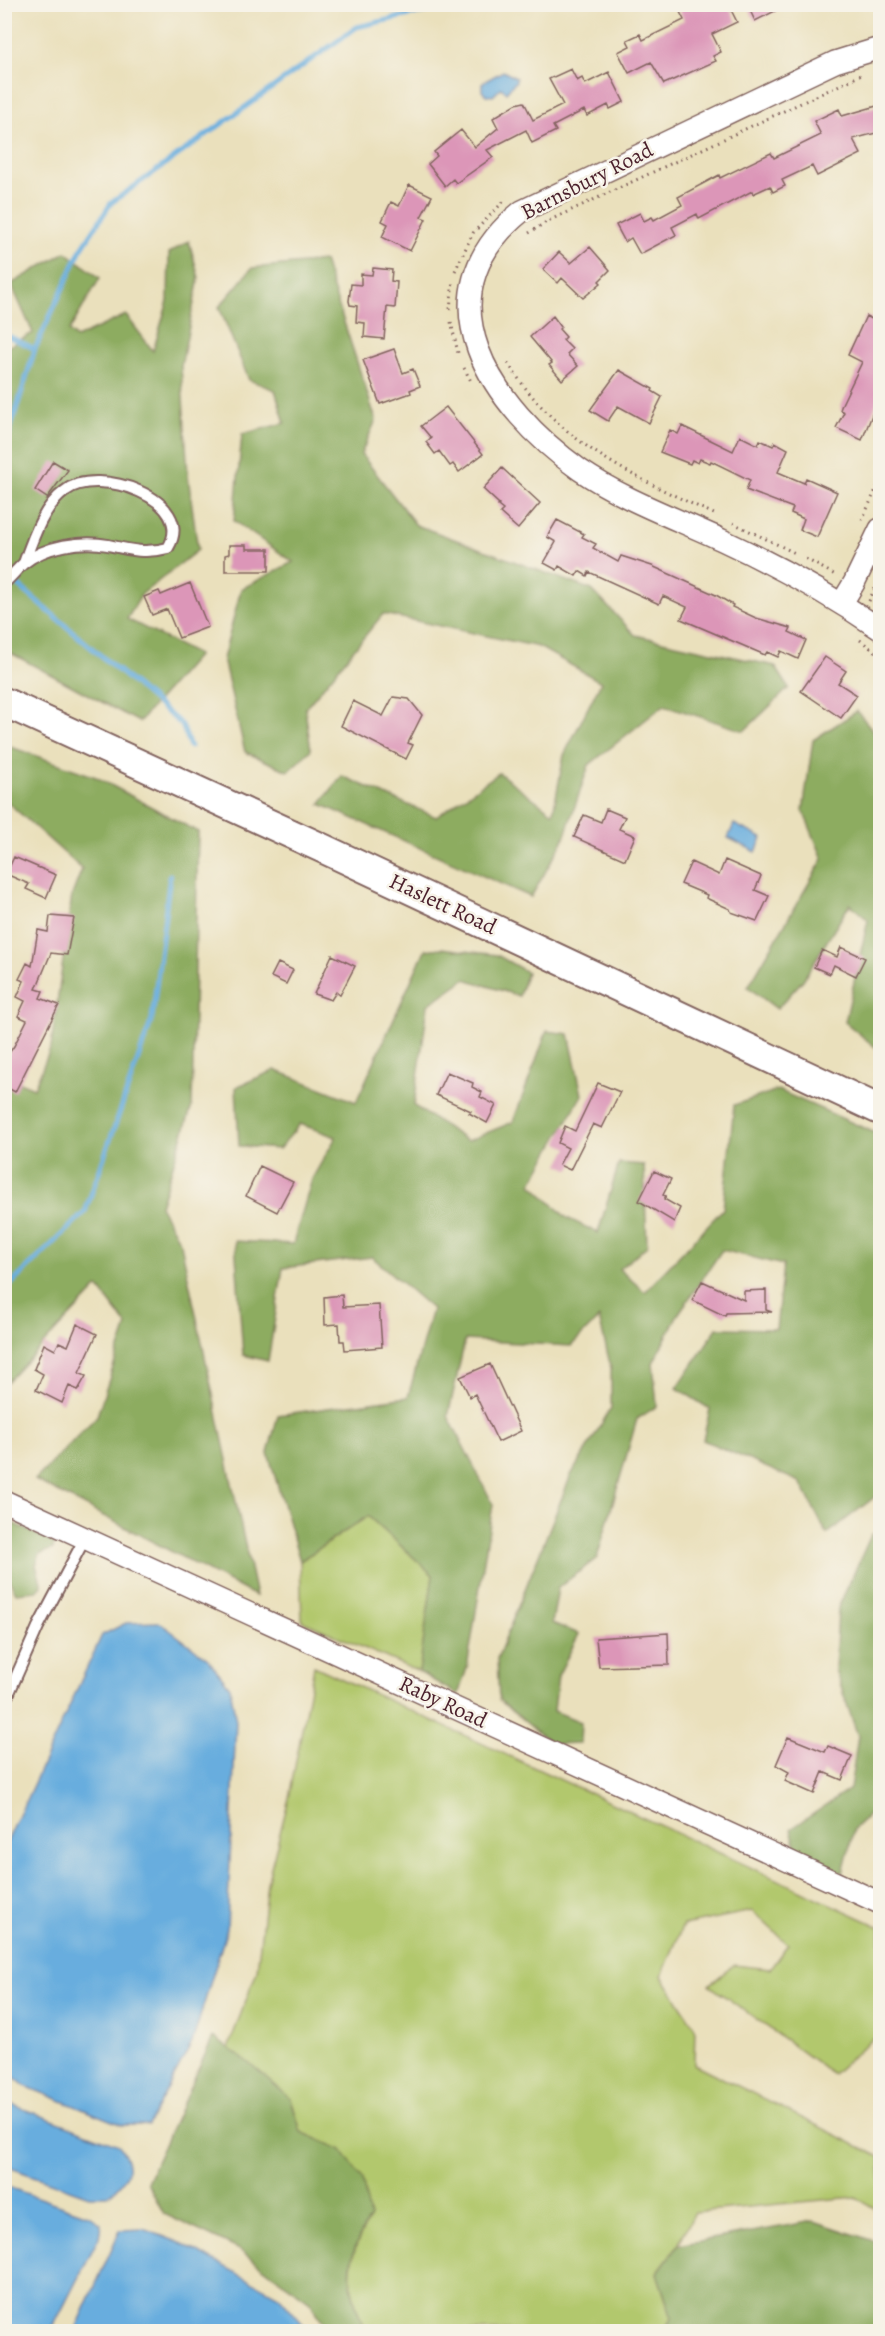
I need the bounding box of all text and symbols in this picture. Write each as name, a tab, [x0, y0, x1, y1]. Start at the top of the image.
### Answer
street label: Barnsbury Road	[516, 135, 658, 227]
street label: Haslett Road	[384, 866, 502, 942]
street label: Raby Road	[394, 1669, 492, 1736]

